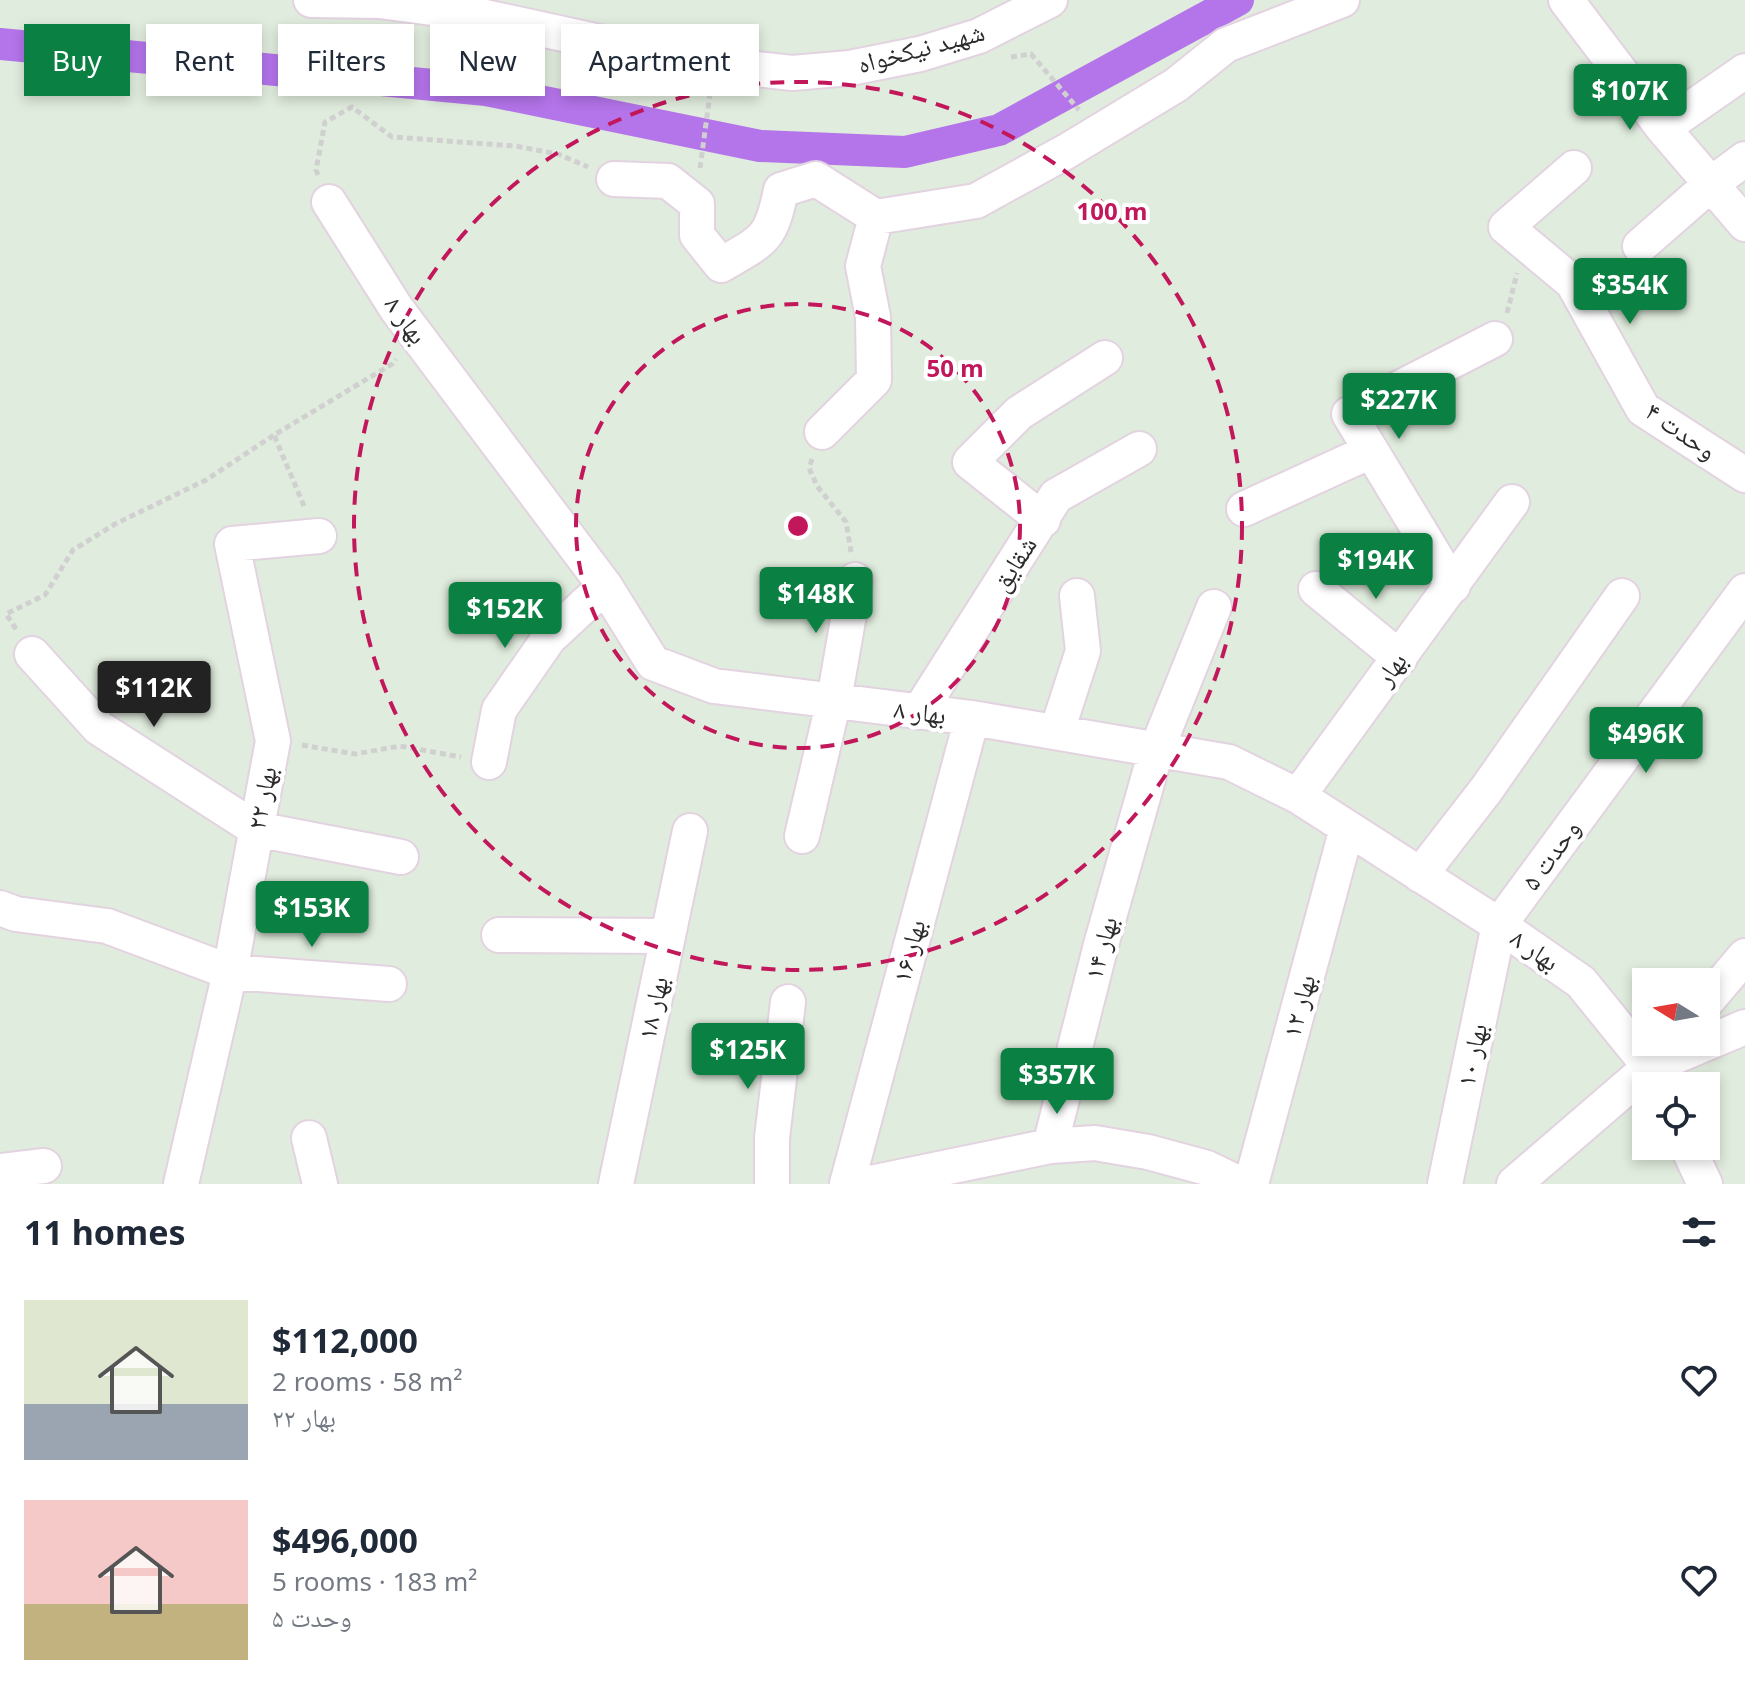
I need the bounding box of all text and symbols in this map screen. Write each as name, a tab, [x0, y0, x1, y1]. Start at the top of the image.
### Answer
street label: شهید نیکخواه	[853, 13, 988, 81]
chip: Buy	[24, 24, 130, 96]
chip: Rent	[146, 24, 262, 96]
chip: Filters	[278, 24, 414, 96]
chip: New	[430, 24, 545, 96]
chip: Apartment	[561, 24, 759, 96]
pin: $107K	[1574, 64, 1686, 132]
text: $107K	[1592, 72, 1668, 108]
text: 100 m	[1077, 194, 1147, 227]
pin: $354K	[1574, 258, 1686, 326]
text: $354K	[1592, 266, 1668, 302]
street label: بهار ۸	[377, 288, 437, 351]
text: 50 m	[926, 351, 984, 384]
pin: $227K	[1343, 373, 1455, 441]
text: $227K	[1361, 381, 1437, 417]
street label: وحدت ۴	[1639, 393, 1724, 468]
centre of rings	[784, 512, 812, 540]
street label: شقایق	[982, 529, 1044, 598]
pin: $194K	[1320, 533, 1432, 601]
text: $194K	[1338, 541, 1414, 577]
pin: $148K	[760, 567, 872, 635]
text: $148K	[778, 575, 854, 611]
pin: $152K	[449, 582, 561, 650]
text: $152K	[467, 590, 543, 626]
street label: بهار	[1365, 644, 1415, 693]
pin: $112K	[98, 661, 210, 729]
text: $112K	[116, 669, 192, 705]
street label: بهار ۸	[892, 690, 948, 732]
pin: $496K	[1590, 707, 1702, 775]
text: $496K	[1608, 715, 1684, 751]
street label: بهار ۲۲	[237, 763, 285, 833]
street label: وحدت ۵	[1512, 812, 1588, 897]
pin: $153K	[256, 881, 368, 949]
text: $153K	[274, 889, 350, 925]
street label: بهار ۱۴	[1074, 912, 1126, 983]
street label: بهار ۱۶	[882, 915, 934, 986]
street label: بهار ۸	[1504, 919, 1567, 979]
north arrow	[1632, 968, 1720, 1056]
map controls	[1632, 968, 1720, 1160]
street label: بهار ۱۲	[1272, 970, 1324, 1041]
street label: بهار ۱۸	[628, 973, 676, 1043]
street label: بهار ۱۰	[1447, 1020, 1495, 1090]
pin: $125K	[692, 1023, 804, 1091]
text: $125K	[710, 1031, 786, 1067]
pin: $357K	[1001, 1048, 1113, 1116]
text: $357K	[1019, 1056, 1095, 1092]
button: locate	[1632, 1072, 1720, 1160]
text: 11 homes	[24, 1209, 186, 1255]
icon: filters	[1677, 1210, 1721, 1254]
text: $112,000	[272, 1317, 418, 1363]
icon: home	[88, 1332, 184, 1428]
icon: heart	[1677, 1358, 1721, 1402]
text: 2 rooms · 58 m²	[272, 1363, 462, 1399]
text: بهار ۲۲	[272, 1399, 336, 1435]
text: $496,000	[272, 1517, 418, 1563]
icon: home	[88, 1532, 184, 1628]
icon: heart	[1677, 1558, 1721, 1602]
text: 5 rooms · 183 m²	[272, 1563, 477, 1599]
text: وحدت ۵	[272, 1599, 352, 1635]

